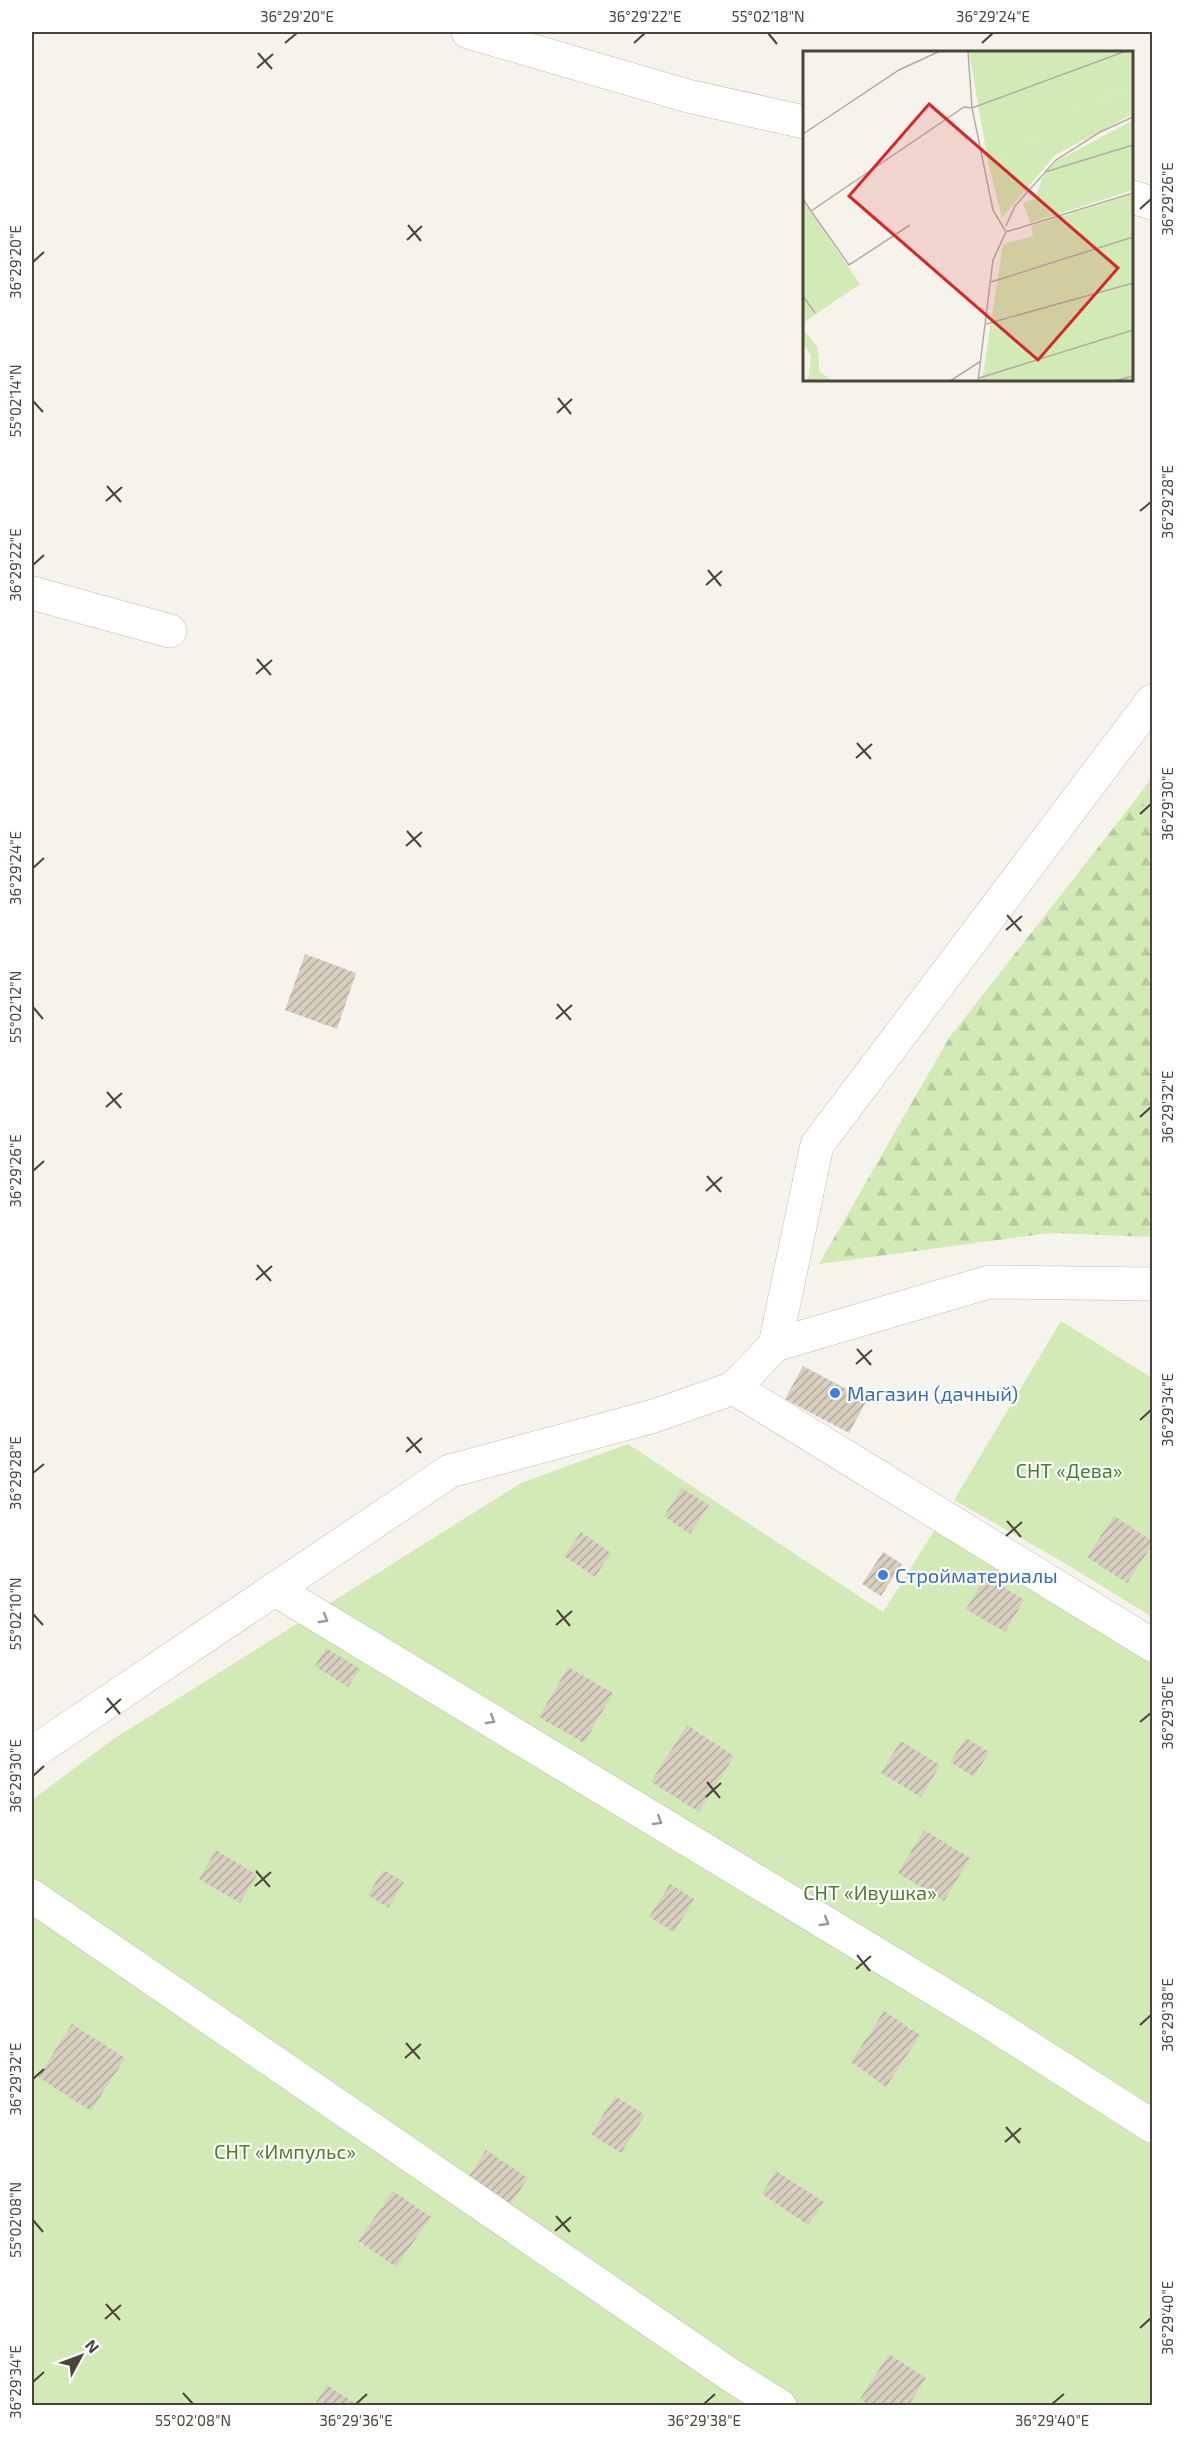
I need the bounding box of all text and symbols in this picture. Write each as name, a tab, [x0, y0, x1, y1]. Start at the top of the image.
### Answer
text: 36°29'20"E	[260, 7, 334, 25]
text: 36°29'22"E	[608, 7, 682, 25]
text: 55°02'18"N	[731, 7, 805, 25]
text: 36°29'24"E	[956, 7, 1030, 25]
inset map	[803, 51, 1133, 381]
text: 36°29'26"E	[1158, 162, 1176, 236]
text: 36°29'20"E	[6, 225, 24, 299]
text: 55°02'14"N	[6, 364, 24, 438]
text: 36°29'28"E	[1158, 465, 1176, 539]
text: 36°29'22"E	[6, 528, 24, 602]
text: 36°29'30"E	[1158, 767, 1176, 841]
text: 36°29'24"E	[6, 831, 24, 905]
text: 55°02'12"N	[6, 971, 24, 1043]
text: 36°29'32"E	[1158, 1071, 1176, 1143]
text: 36°29'26"E	[6, 1134, 24, 1208]
text: 36°29'34"E	[1158, 1373, 1176, 1447]
place label: Магазин (дачный)	[847, 1381, 1018, 1405]
marker: Магазин (дачный)	[828, 1386, 842, 1400]
text: 36°29'28"E	[6, 1436, 24, 1510]
park label: СНТ «Дева»	[1015, 1458, 1123, 1482]
place label: Стройматериалы	[895, 1563, 1058, 1587]
marker: Стройматериалы	[876, 1568, 890, 1582]
text: 55°02'10"N	[6, 1577, 24, 1651]
one-way arrow	[318, 1612, 328, 1624]
text: 36°29'36"E	[1158, 1676, 1176, 1750]
one-way arrow	[485, 1713, 495, 1725]
text: 36°29'30"E	[6, 1739, 24, 1813]
one-way arrow	[652, 1814, 662, 1826]
park label: СНТ «Ивушка»	[803, 1880, 937, 1905]
one-way arrow	[819, 1915, 829, 1927]
text: 36°29'38"E	[1158, 1978, 1176, 2052]
text: 36°29'32"E	[6, 2043, 24, 2115]
park label: СНТ «Импульс»	[214, 2139, 356, 2164]
text: 55°02'08"N	[6, 2182, 24, 2258]
text: 36°29'40"E	[1158, 2281, 1176, 2355]
north arrow	[51, 2326, 111, 2386]
text: N	[82, 2335, 104, 2356]
text: 36°29'34"E	[6, 2345, 24, 2419]
text: 55°02'08"N	[155, 2411, 231, 2429]
text: 36°29'36"E	[319, 2411, 393, 2429]
text: 36°29'38"E	[667, 2411, 741, 2429]
text: 36°29'40"E	[1015, 2411, 1089, 2429]

